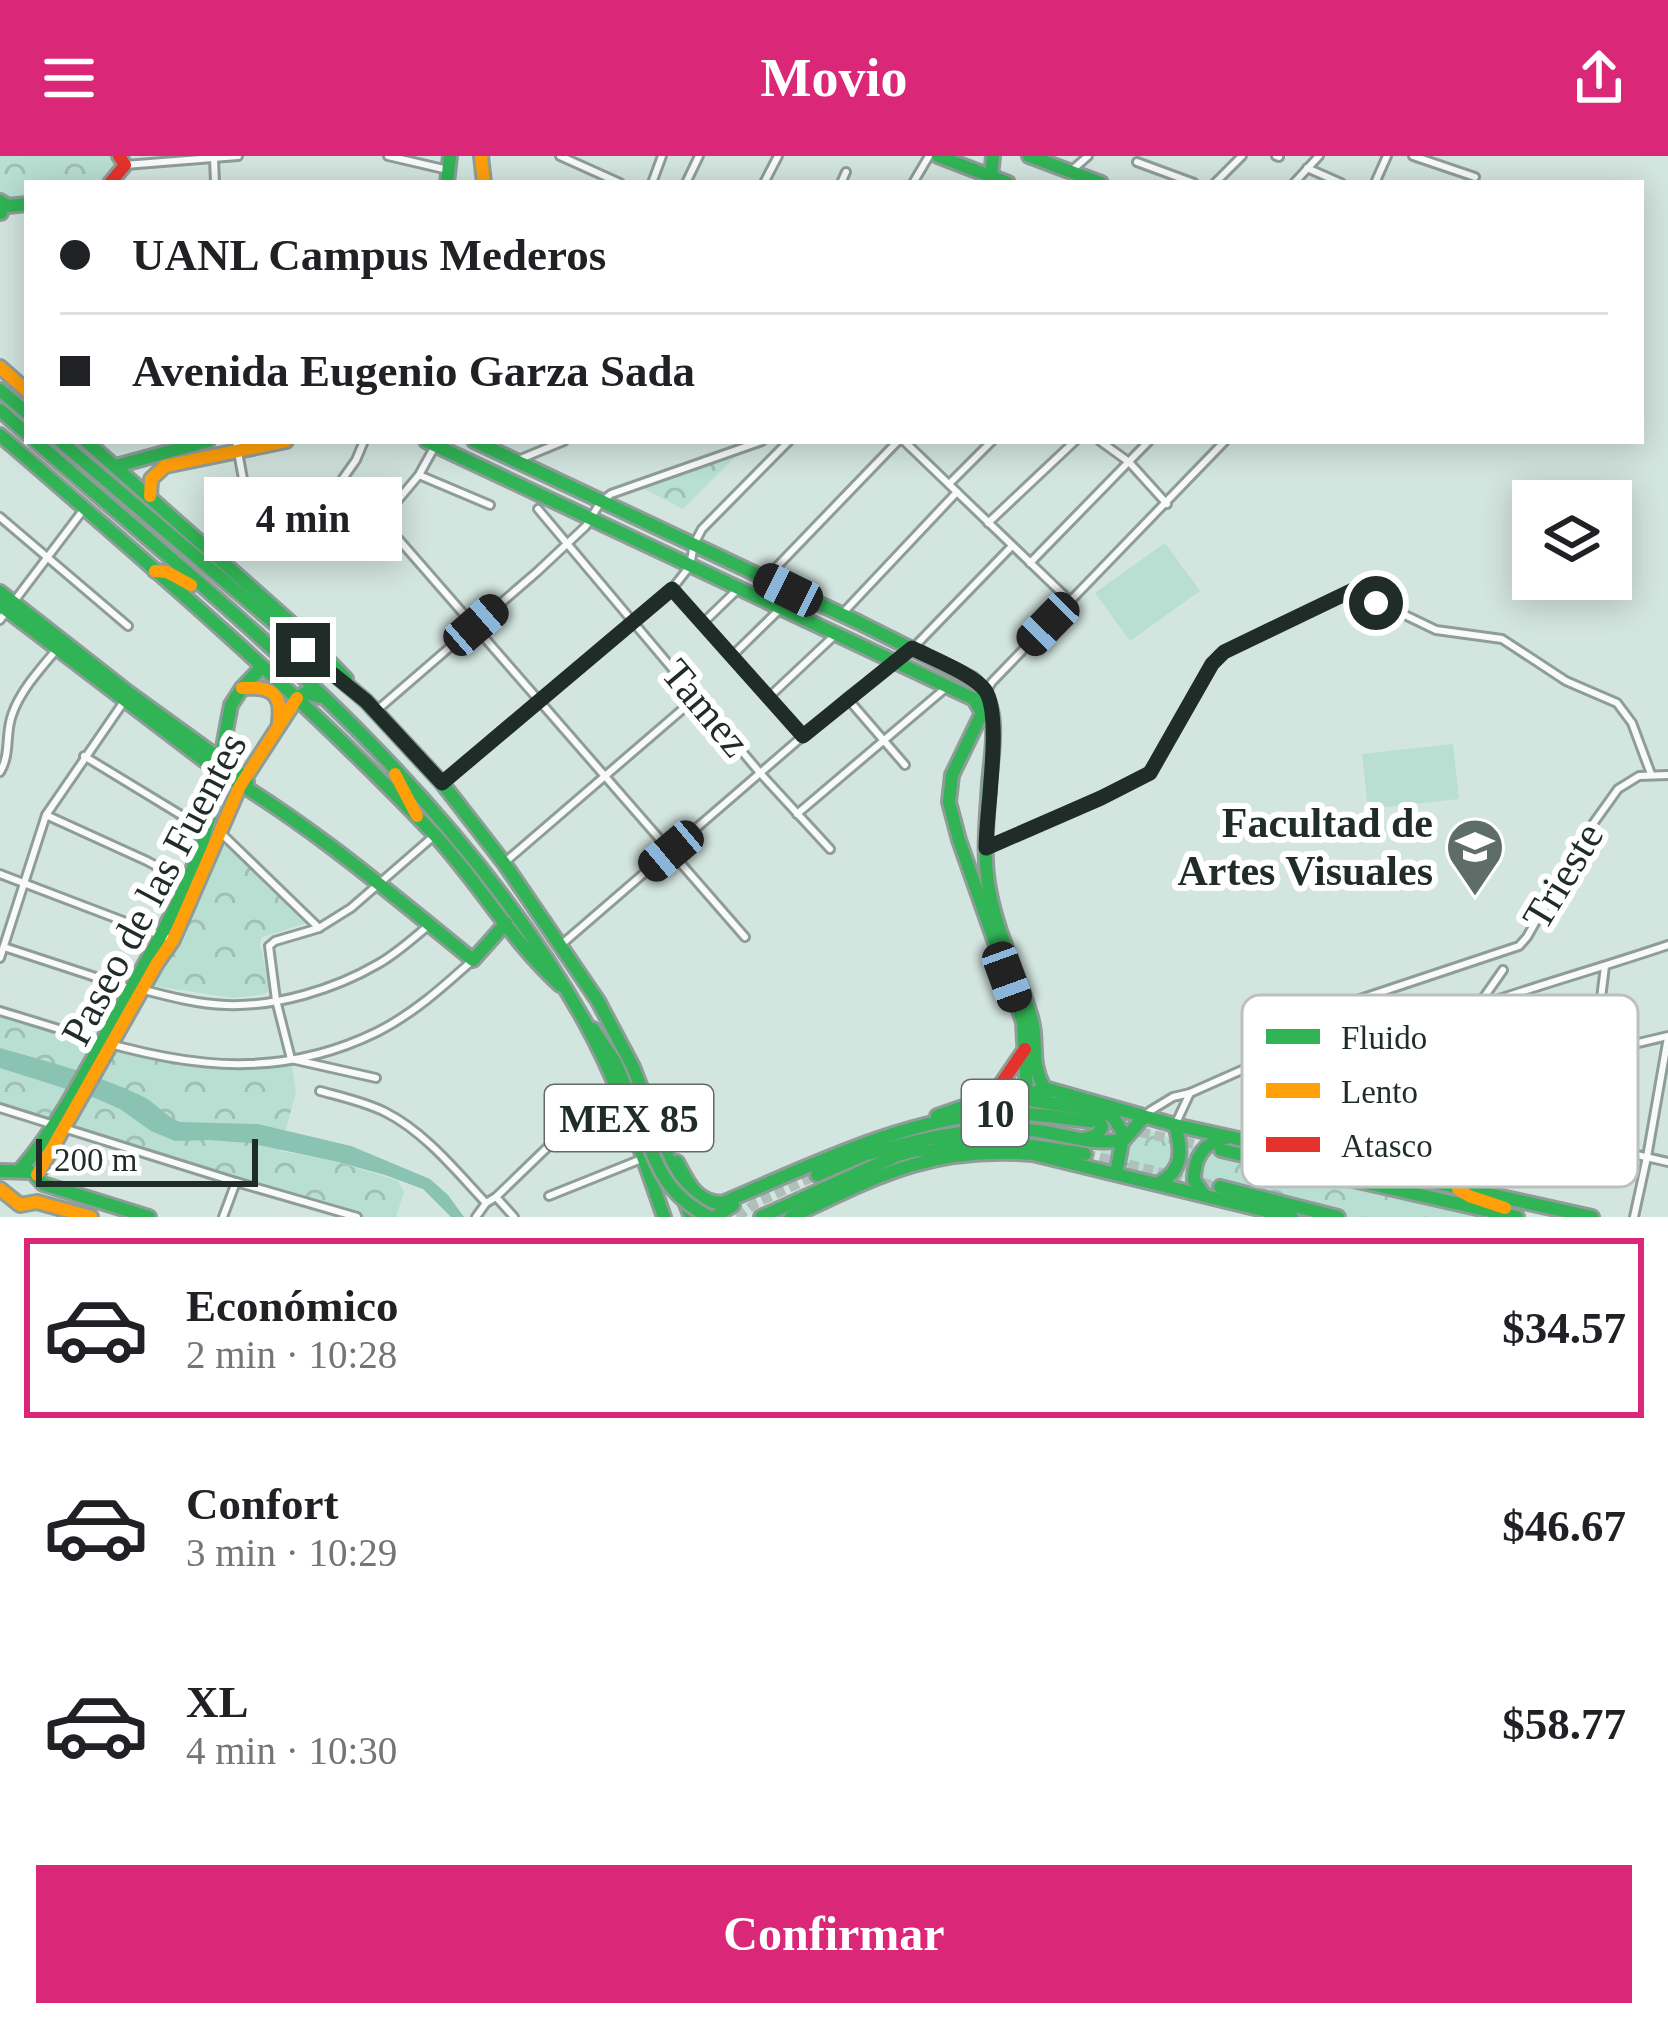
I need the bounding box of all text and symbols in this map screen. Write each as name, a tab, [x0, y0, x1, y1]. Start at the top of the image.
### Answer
icon: menu	[36, 45, 102, 111]
icon: share	[1566, 45, 1632, 111]
text: Movio	[761, 48, 907, 108]
text: UANL Campus Mederos	[132, 230, 606, 280]
text: Avenida Eugenio Garza Sada	[132, 346, 695, 396]
callout: 4 min	[204, 476, 402, 560]
map controls	[1512, 480, 1632, 600]
button: layers	[1512, 480, 1632, 600]
text: 4 min	[256, 497, 350, 540]
car	[748, 558, 828, 622]
route start	[1349, 576, 1403, 630]
car	[1010, 586, 1086, 662]
car	[437, 588, 515, 662]
route end	[276, 623, 330, 677]
street label: Tamez	[653, 651, 759, 765]
street label: Paseo de las Fuentes	[52, 725, 256, 1053]
place label: Facultad de Artes Visuales	[1178, 800, 1433, 894]
car	[632, 814, 710, 888]
street label: Trieste	[1514, 815, 1612, 937]
school or university icon: Facultad de Artes Visuales	[1444, 816, 1506, 898]
car	[978, 937, 1036, 1017]
legend	[1242, 995, 1638, 1187]
text: Fluido	[1341, 1020, 1427, 1056]
text: Lento	[1341, 1074, 1418, 1110]
road number: 10	[962, 1080, 1028, 1146]
road number: MEX 85	[545, 1085, 713, 1151]
text: Atasco	[1341, 1128, 1433, 1164]
scale bar	[36, 1133, 258, 1186]
text: 200 m	[54, 1142, 137, 1178]
icon: car	[42, 1274, 150, 1382]
text: Económico	[186, 1281, 398, 1331]
text: $34.57	[1502, 1303, 1626, 1353]
text: 2 min · 10:28	[186, 1333, 397, 1376]
icon: car	[42, 1472, 150, 1580]
text: Confort	[186, 1479, 338, 1529]
text: $46.67	[1502, 1501, 1626, 1551]
text: 3 min · 10:29	[186, 1531, 397, 1574]
icon: car	[42, 1670, 150, 1778]
text: XL	[186, 1677, 249, 1727]
text: $58.77	[1502, 1699, 1626, 1749]
text: 4 min · 10:30	[186, 1729, 397, 1772]
button: Confirmar	[36, 1865, 1632, 2003]

